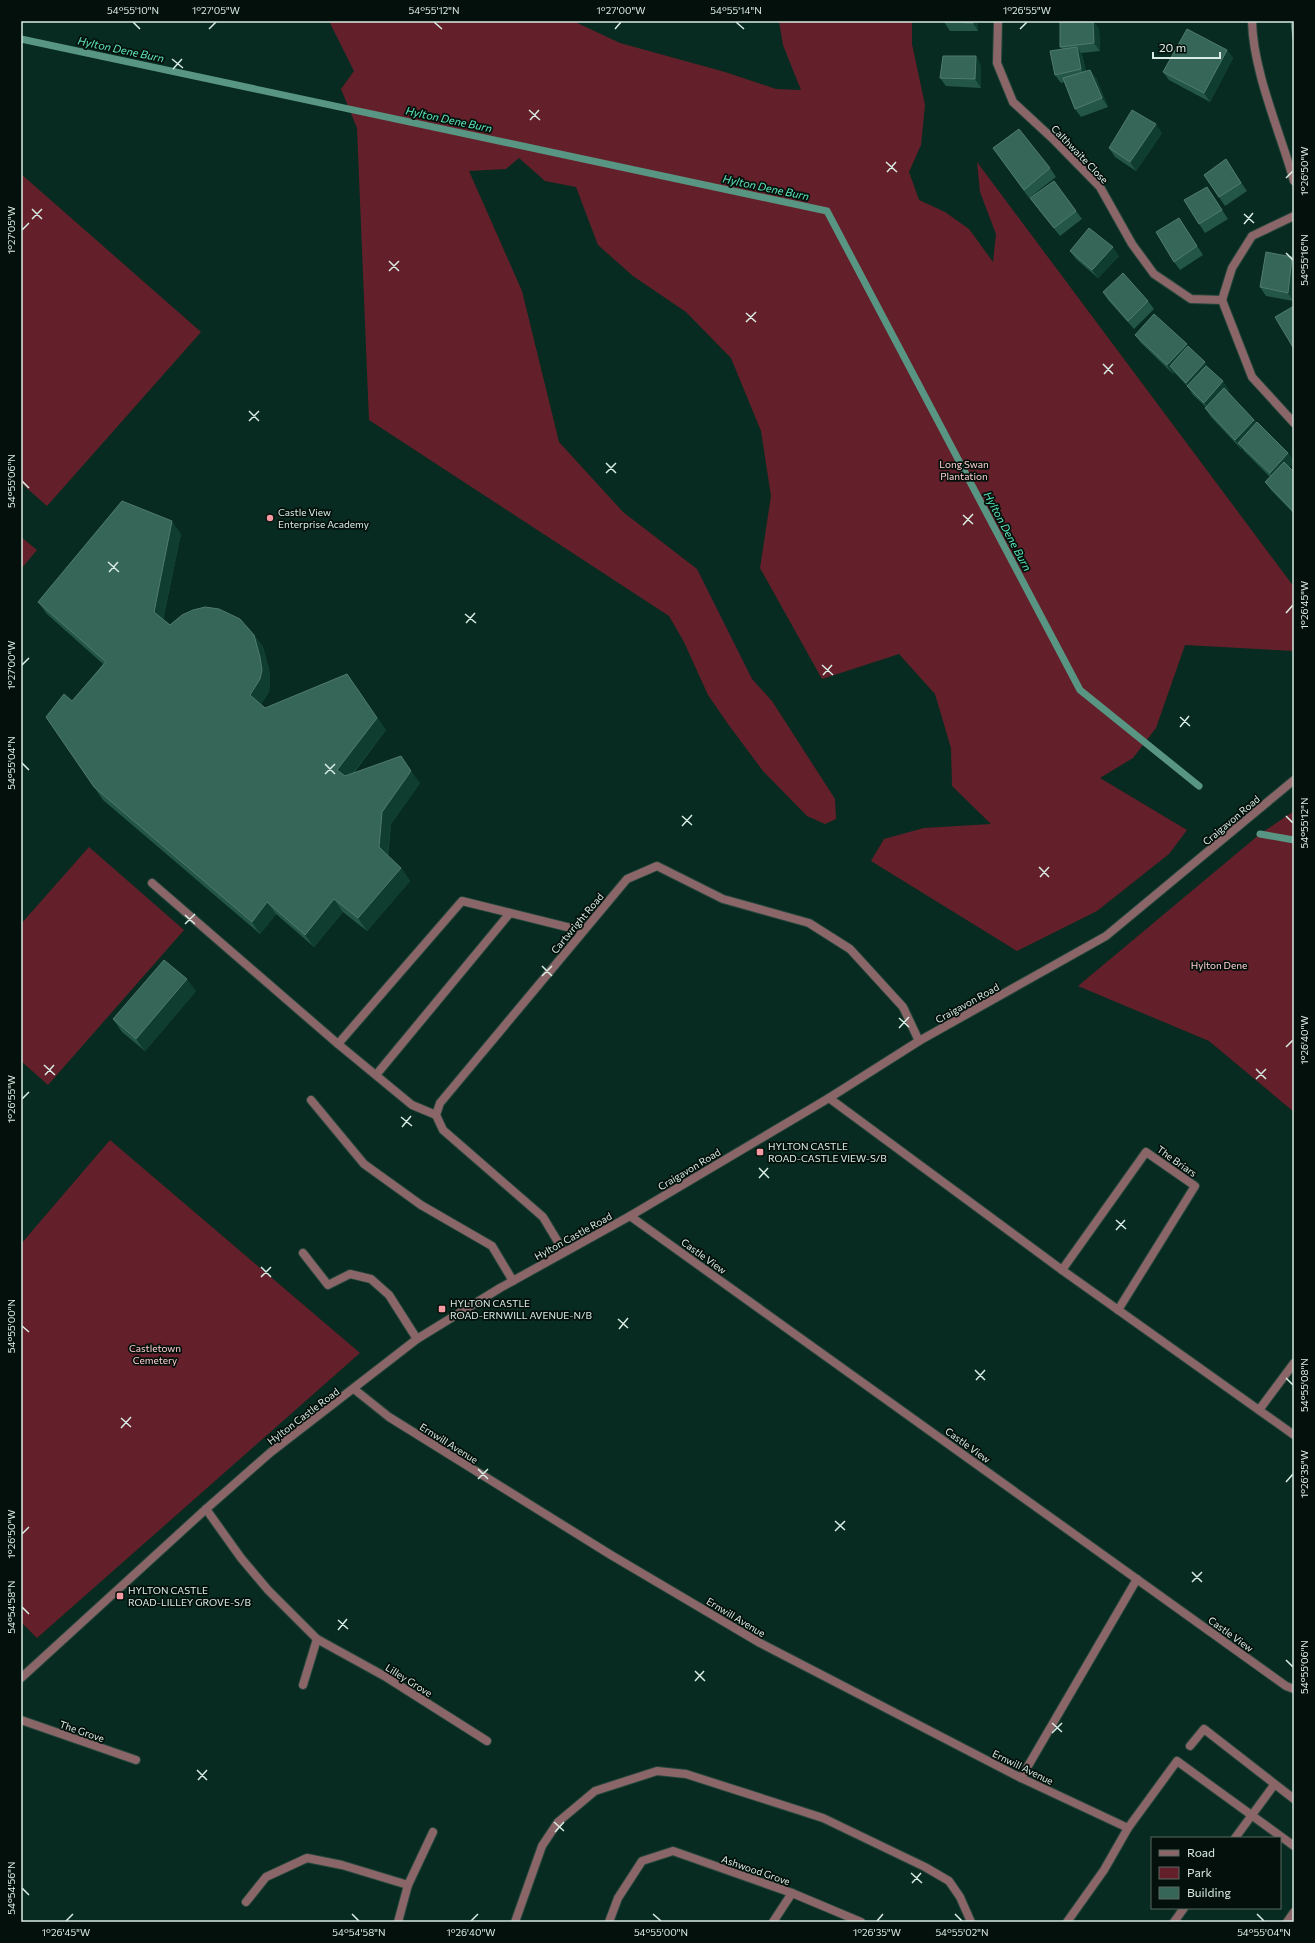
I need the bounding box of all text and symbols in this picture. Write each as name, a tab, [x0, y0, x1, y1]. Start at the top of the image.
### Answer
text: 54°55'10"N	[107, 4, 159, 16]
text: 1°27'05"W	[192, 4, 240, 16]
text: 54°55'12"N	[408, 4, 460, 16]
text: 1°27'00"W	[597, 4, 645, 16]
text: 54°55'14"N	[710, 4, 762, 16]
text: 1°26'55"W	[1003, 4, 1051, 16]
water label: Hylton Dene Burn	[77, 33, 165, 65]
scale bar	[1153, 34, 1220, 60]
text: 20 m	[1159, 40, 1186, 54]
water label: Hylton Dene Burn	[405, 103, 493, 135]
street label: Calthwaite Close	[1049, 122, 1111, 186]
text: 1°26'50"W	[1298, 147, 1310, 195]
water label: Hylton Dene Burn	[722, 171, 810, 203]
text: 1°27'05"W	[5, 206, 17, 254]
text: 54°55'16"N	[1298, 234, 1310, 286]
text: 54°55'06"N	[5, 454, 17, 508]
park label: Long Swan Plantation	[939, 458, 989, 482]
water label: Hylton Dene Burn	[982, 489, 1034, 573]
place label: Castle View Enterprise Academy	[278, 506, 369, 530]
marker: Castle View Enterprise Academy	[265, 513, 275, 523]
text: 1°26'45"W	[1298, 581, 1310, 629]
text: 1°27'00"W	[5, 641, 17, 689]
text: 54°55'04"N	[5, 736, 17, 790]
street label: Craigavon Road	[1200, 792, 1262, 847]
text: 54°55'12"N	[1298, 797, 1310, 849]
street label: Cartwright Road	[548, 890, 606, 956]
park label: Hylton Dene	[1191, 959, 1247, 971]
street label: Craigavon Road	[933, 980, 1001, 1025]
text: 1°26'40"W	[1298, 1015, 1310, 1065]
text: 1°26'55"W	[5, 1075, 17, 1123]
place label: HYLTON CASTLE ROAD-CASTLE VIEW-S/B	[768, 1140, 887, 1164]
street label: The Briars	[1155, 1143, 1200, 1179]
street label: Craigavon Road	[656, 1145, 723, 1192]
marker: HYLTON CASTLE ROAD-CASTLE VIEW-S/B	[755, 1147, 765, 1157]
street label: Hylton Castle Road	[532, 1210, 614, 1262]
street label: Castle View	[679, 1236, 729, 1276]
place label: HYLTON CASTLE ROAD-ERNWILL AVENUE-N/B	[450, 1297, 592, 1321]
text: 54°55'00"N	[5, 1299, 17, 1353]
marker: HYLTON CASTLE ROAD-ERNWILL AVENUE-N/B	[437, 1304, 447, 1314]
park label: Castletown Cemetery	[129, 1342, 181, 1366]
text: 54°55'08"N	[1298, 1358, 1310, 1412]
street label: Hylton Castle Road	[265, 1385, 341, 1447]
street label: Ernwill Avenue	[418, 1420, 480, 1466]
street label: Castle View	[943, 1425, 993, 1465]
text: 1°26'35"W	[1298, 1450, 1310, 1498]
text: 1°26'50"W	[5, 1510, 17, 1558]
text: 54°54'58"N	[5, 1580, 17, 1634]
place label: HYLTON CASTLE ROAD-LILLEY GROVE-S/B	[128, 1584, 251, 1608]
marker: HYLTON CASTLE ROAD-LILLEY GROVE-S/B	[115, 1591, 125, 1601]
street label: Ernwill Avenue	[704, 1595, 768, 1639]
street label: Castle View	[1206, 1614, 1256, 1654]
text: 54°55'06"N	[1298, 1640, 1310, 1694]
street label: Lilley Grove	[383, 1661, 435, 1699]
street label: The Grove	[58, 1718, 106, 1744]
street label: Ernwill Avenue	[990, 1747, 1056, 1787]
legend	[1151, 1837, 1281, 1909]
text: Road	[1187, 1845, 1215, 1859]
street label: Ashwood Grove	[720, 1853, 792, 1887]
text: 54°54'56"N	[5, 1861, 17, 1915]
text: Park	[1187, 1865, 1213, 1879]
text: Building	[1187, 1885, 1231, 1899]
text: 1°26'45"W	[42, 1926, 90, 1938]
text: 54°54'58"N	[332, 1926, 386, 1938]
text: 1°26'40"W	[446, 1926, 496, 1938]
text: 54°55'00"N	[634, 1926, 688, 1938]
text: 1°26'35"W	[853, 1926, 901, 1938]
text: 54°55'02"N	[935, 1926, 989, 1938]
text: 54°55'04"N	[1237, 1926, 1291, 1938]

